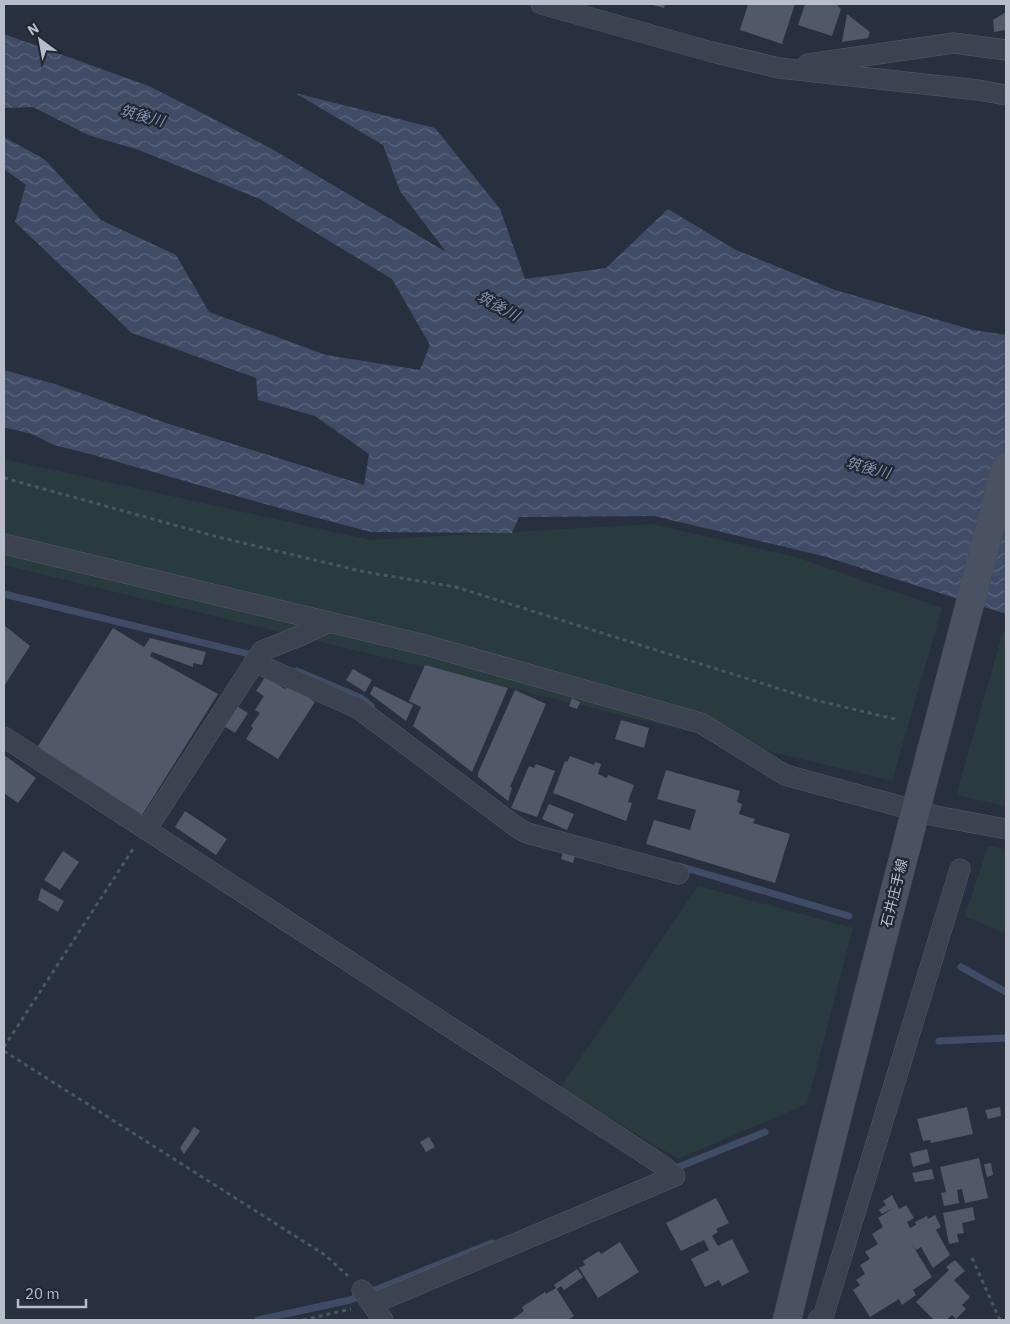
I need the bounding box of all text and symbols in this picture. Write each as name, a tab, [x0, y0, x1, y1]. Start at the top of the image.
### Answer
north arrow	[15, 15, 65, 65]
text: N	[24, 19, 42, 39]
water label: 筑後川	[118, 101, 168, 131]
water label: 筑後川	[474, 286, 524, 326]
water label: 筑後川	[844, 453, 894, 483]
street label: 石井庄手線	[877, 857, 911, 929]
scale bar	[18, 1276, 85, 1308]
text: 20 m	[25, 1284, 60, 1303]

